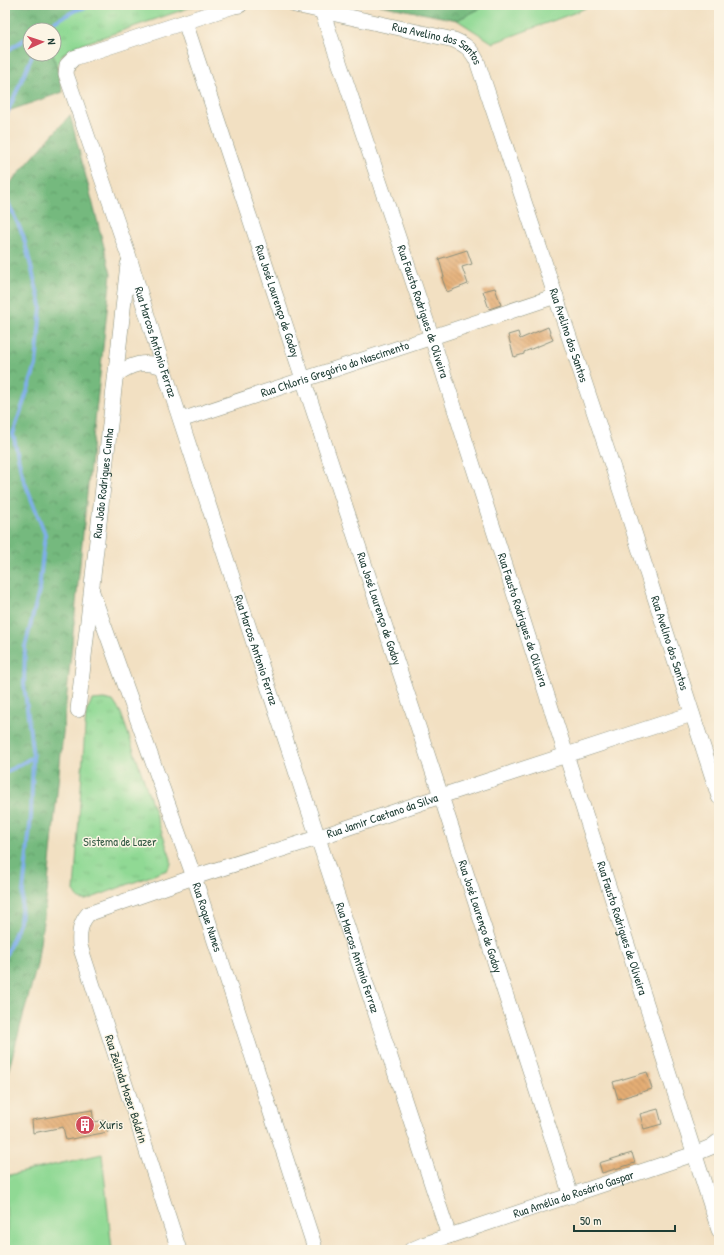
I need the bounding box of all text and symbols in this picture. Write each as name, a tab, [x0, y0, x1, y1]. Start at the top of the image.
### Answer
street label: Rua Avelino dos Santos	[391, 18, 487, 67]
north arrow	[22, 22, 62, 62]
text: N	[45, 38, 59, 45]
street label: Rua José Lourenço de Godoy	[251, 242, 304, 360]
street label: Rua Fausto Rodrigues de Oliveira	[393, 243, 453, 380]
street label: Rua Marcos Antonio Ferraz	[131, 284, 181, 400]
street label: Rua Avelino dos Santos	[545, 286, 593, 385]
street label: Rua Chloris Gregório do Nascimento	[258, 336, 411, 401]
street label: Rua João Rodrigues Cunha	[88, 427, 118, 539]
street label: Rua José Lourenço de Godoy	[353, 550, 406, 667]
street label: Rua Fausto Rodrigues de Oliveira	[494, 551, 553, 689]
street label: Rua Marcos Antonio Ferraz	[231, 592, 283, 707]
street label: Rua Avelino dos Santos	[647, 594, 693, 693]
street label: Rua Jamir Caetano da Silva	[324, 789, 440, 842]
park label: Sistema de Lazer	[83, 833, 157, 850]
street label: Rua José Lourenço de Godoy	[454, 858, 507, 975]
street label: Rua Fausto Rodrigues de Oliveira	[593, 859, 652, 997]
street label: Rua Roque Nunes	[188, 880, 227, 954]
street label: Rua Marcos Antonio Ferraz	[332, 900, 384, 1015]
street label: Rua Zelinda Mozer Boldrin	[101, 1033, 152, 1145]
building icon: Xuris	[74, 1114, 96, 1136]
place label: Xuris	[99, 1116, 123, 1133]
street label: Rua Amélia do Rosário Gaspar	[511, 1166, 637, 1222]
scale bar	[574, 1207, 675, 1233]
text: 50 m	[580, 1212, 601, 1229]

